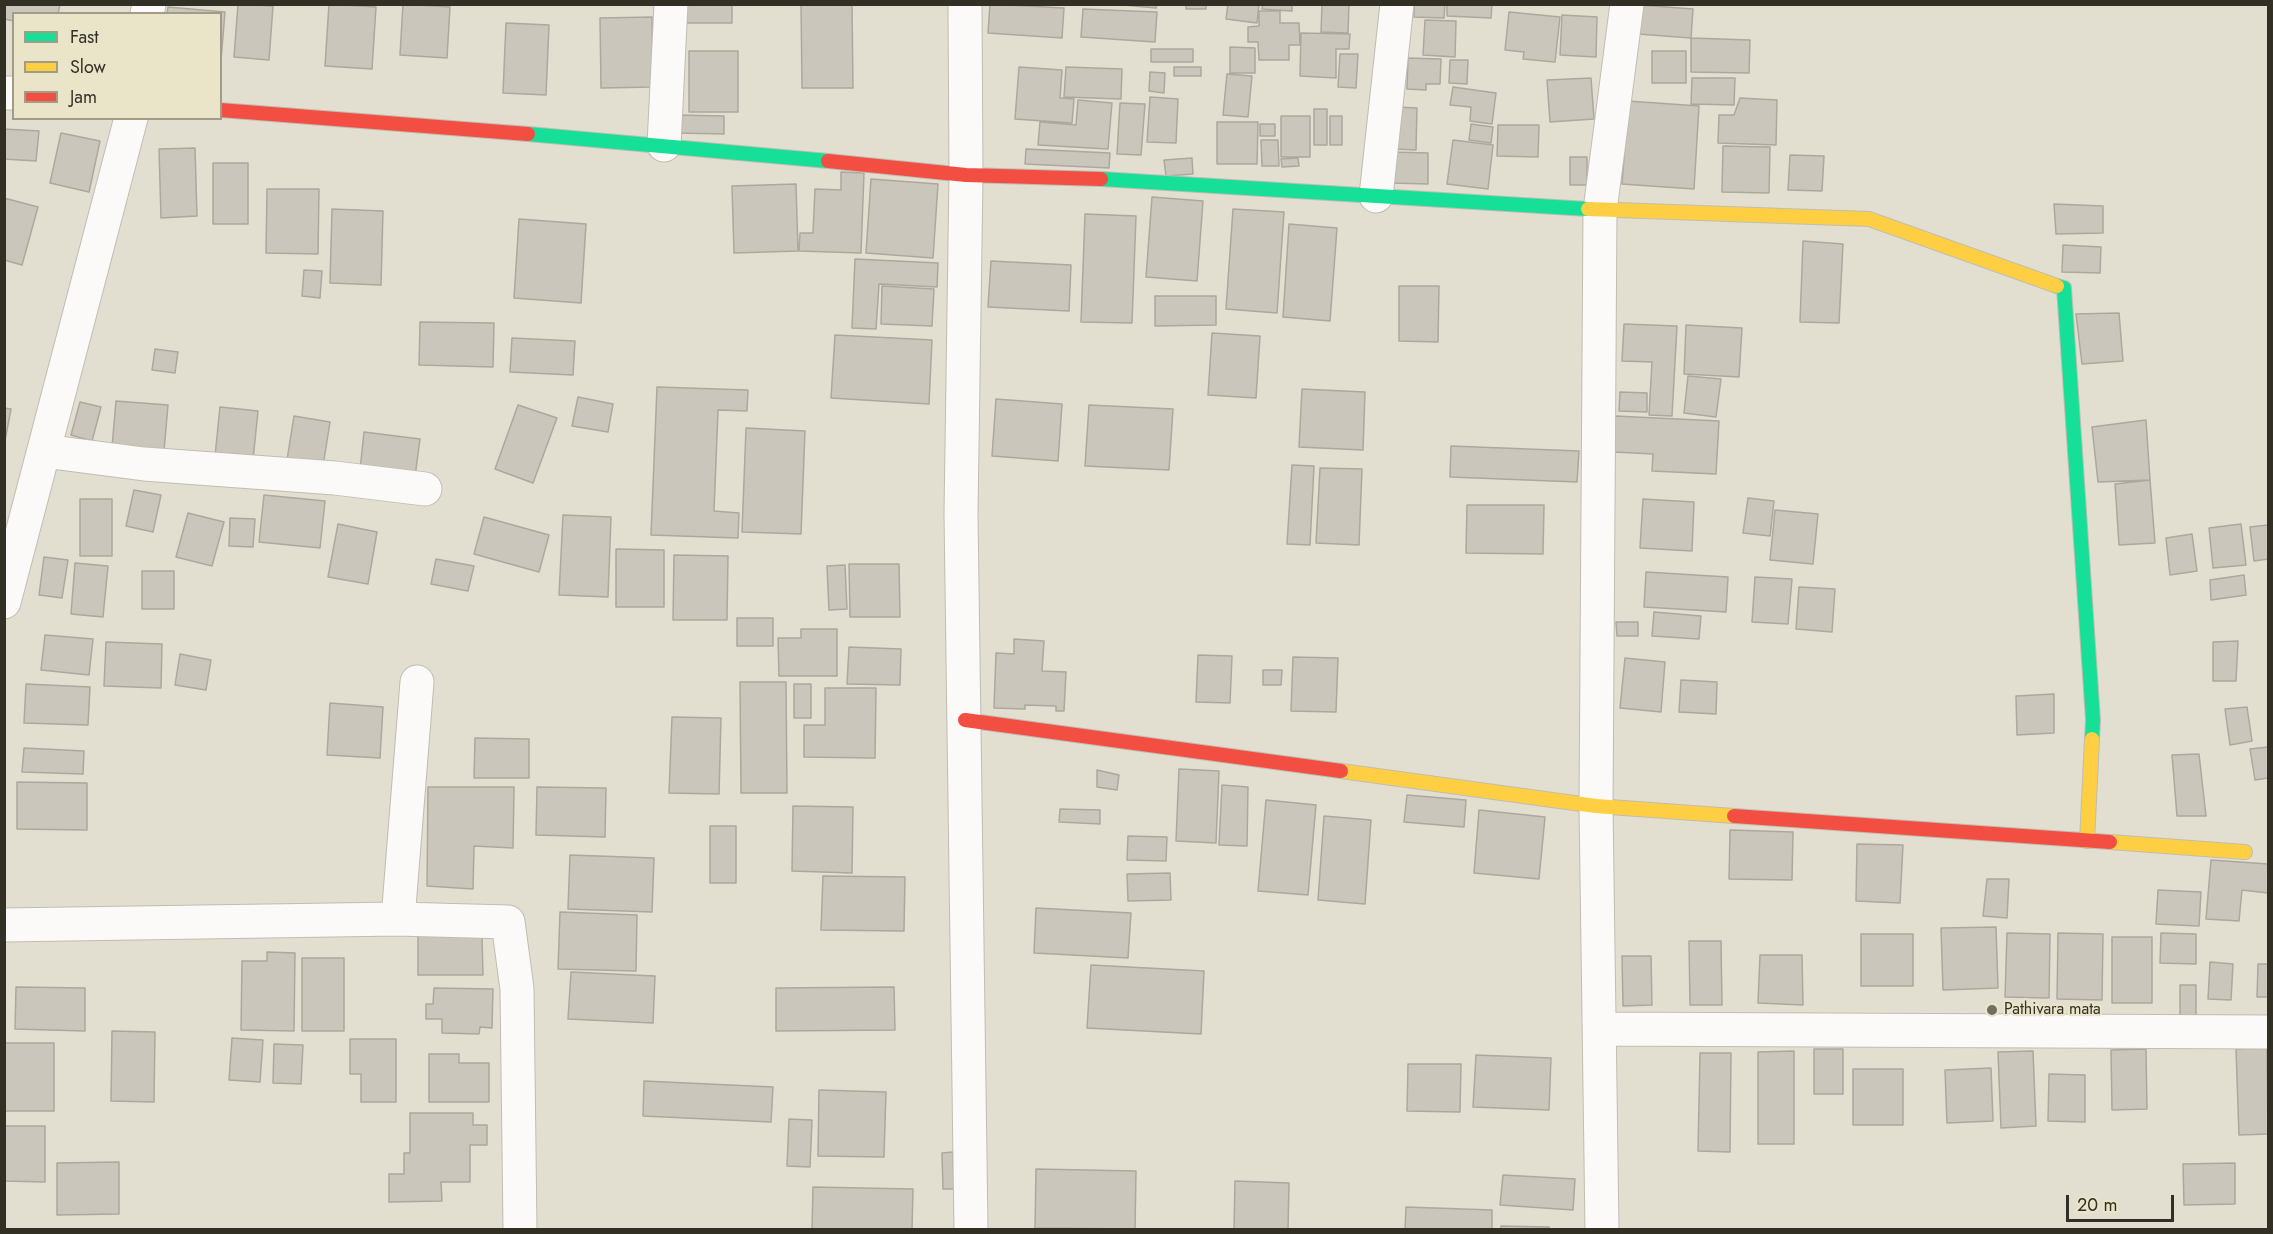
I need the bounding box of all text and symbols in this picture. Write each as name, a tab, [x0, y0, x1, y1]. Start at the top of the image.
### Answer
legend	[12, 12, 222, 120]
text: Fast	[70, 24, 99, 50]
text: Slow	[70, 54, 106, 80]
text: Jam	[70, 84, 97, 110]
place label: Pathivara mata	[2004, 1000, 2101, 1020]
marker: Pathivara mata	[1985, 1003, 1999, 1017]
scale bar	[2069, 1183, 2177, 1221]
text: 20 m	[2077, 1192, 2117, 1218]

